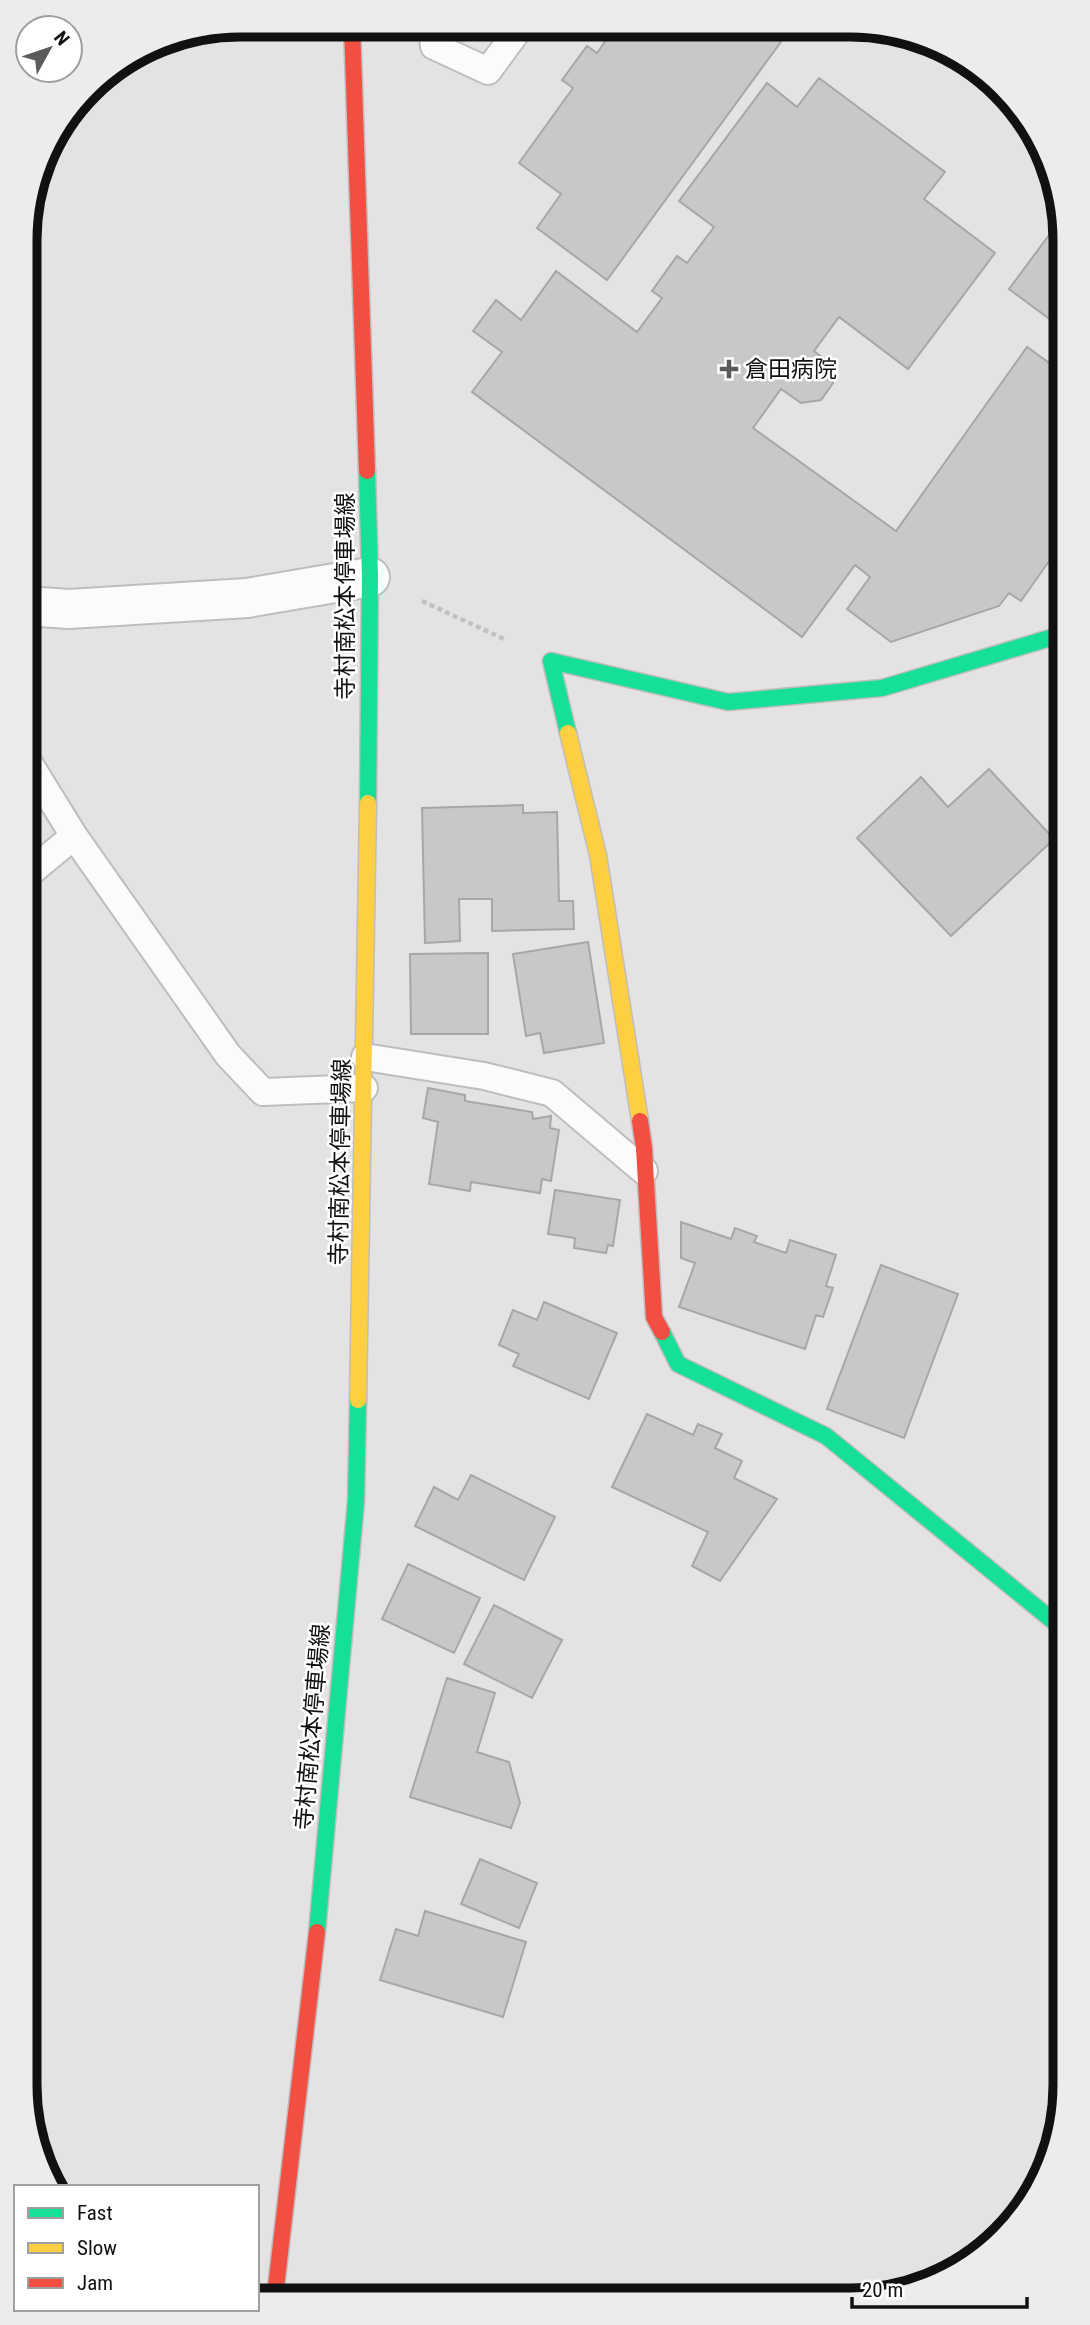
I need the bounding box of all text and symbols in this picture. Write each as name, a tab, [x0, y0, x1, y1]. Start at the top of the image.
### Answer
north arrow	[14, 14, 84, 84]
text: N	[49, 27, 74, 50]
place label: 倉田病院	[745, 356, 837, 383]
marker: 倉田病院	[719, 359, 739, 379]
street label: 寺村南松本停車場線	[332, 493, 359, 700]
street label: 寺村南松本停車場線	[325, 1058, 356, 1266]
street label: 寺村南松本停車場線	[290, 1623, 335, 1831]
legend	[14, 2185, 259, 2311]
text: Fast	[77, 2201, 113, 2225]
text: Slow	[77, 2236, 117, 2260]
scale bar	[852, 2266, 1027, 2310]
text: Jam	[77, 2271, 113, 2295]
text: 20 m	[862, 2278, 903, 2302]

